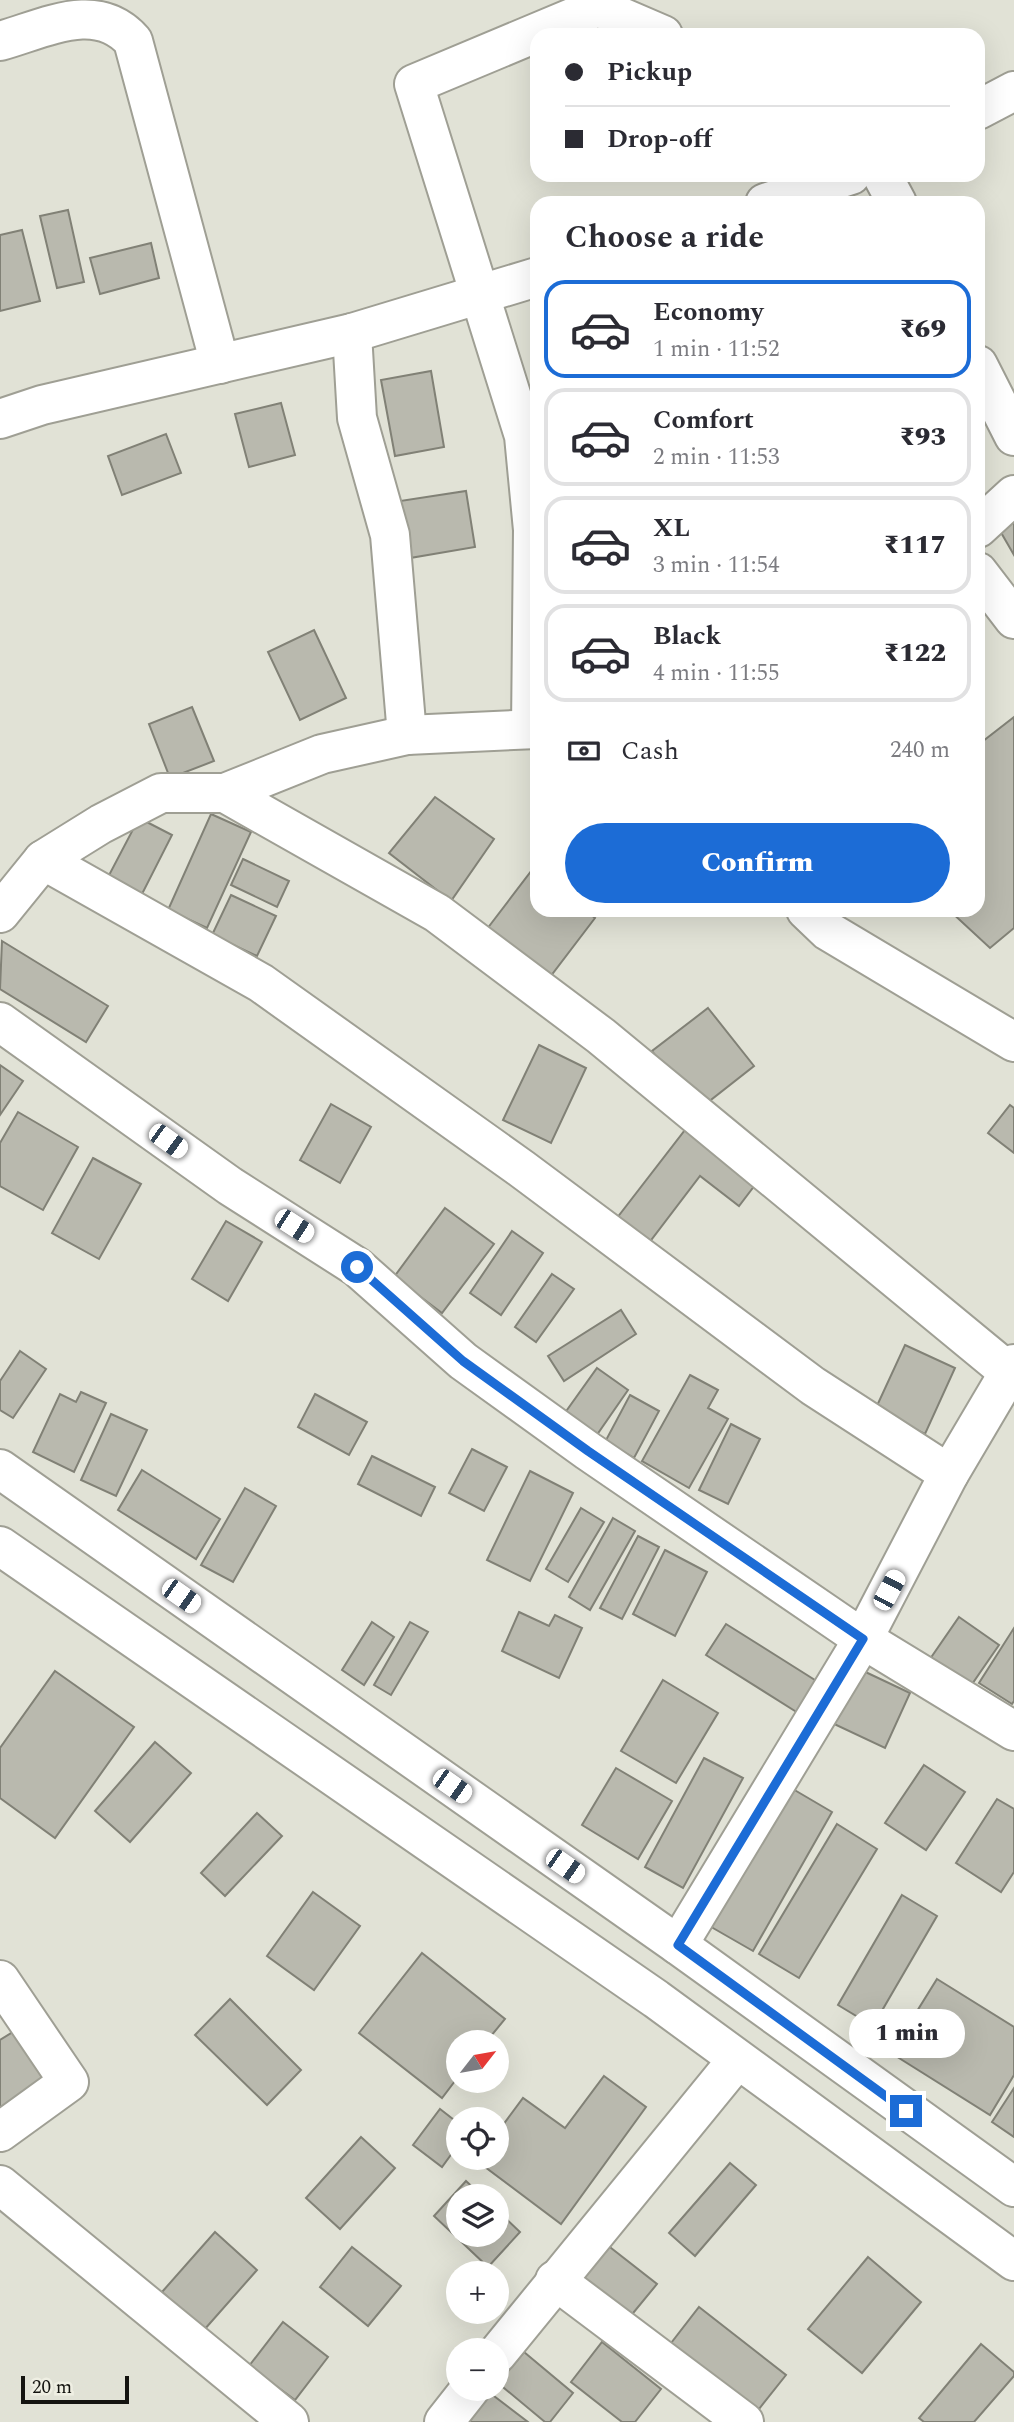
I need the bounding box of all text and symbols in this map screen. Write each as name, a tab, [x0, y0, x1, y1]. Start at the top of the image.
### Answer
text: Pickup	[607, 52, 692, 92]
text: Drop-off	[607, 119, 712, 159]
text: Choose a ride	[565, 213, 764, 262]
text: Economy	[653, 292, 763, 332]
icon: car	[569, 298, 632, 361]
text: ₹69	[899, 309, 946, 349]
text: 1 min · 11:52	[653, 332, 780, 367]
text: Comfort	[653, 400, 754, 440]
icon: car	[569, 406, 632, 469]
text: ₹93	[899, 417, 946, 457]
text: 2 min · 11:53	[653, 440, 780, 475]
text: XL	[653, 508, 690, 548]
icon: car	[569, 514, 632, 577]
text: ₹117	[884, 525, 946, 565]
text: 3 min · 11:54	[653, 548, 780, 583]
text: Black	[653, 616, 721, 656]
icon: car	[569, 622, 632, 685]
text: ₹122	[884, 633, 946, 673]
text: 4 min · 11:55	[653, 656, 780, 691]
text: Cash	[621, 731, 679, 771]
icon: cash	[565, 732, 603, 770]
text: 240 m	[890, 733, 950, 768]
button: Confirm	[565, 823, 950, 903]
car	[145, 1120, 192, 1162]
car	[271, 1206, 318, 1246]
route start	[341, 1251, 373, 1283]
car	[870, 1567, 909, 1613]
car	[158, 1575, 205, 1617]
car	[429, 1765, 476, 1807]
car	[542, 1845, 589, 1887]
callout: 1 min	[848, 2010, 964, 2058]
text: 1 min	[875, 2016, 939, 2051]
north arrow	[446, 2030, 509, 2093]
map controls	[446, 2030, 509, 2401]
route end	[890, 2095, 922, 2127]
button: locate	[446, 2107, 509, 2170]
button: layers	[446, 2184, 509, 2247]
button: +	[446, 2261, 509, 2324]
button: −	[446, 2338, 509, 2401]
scale bar	[21, 2373, 130, 2405]
text: 20 m	[32, 2373, 72, 2402]

